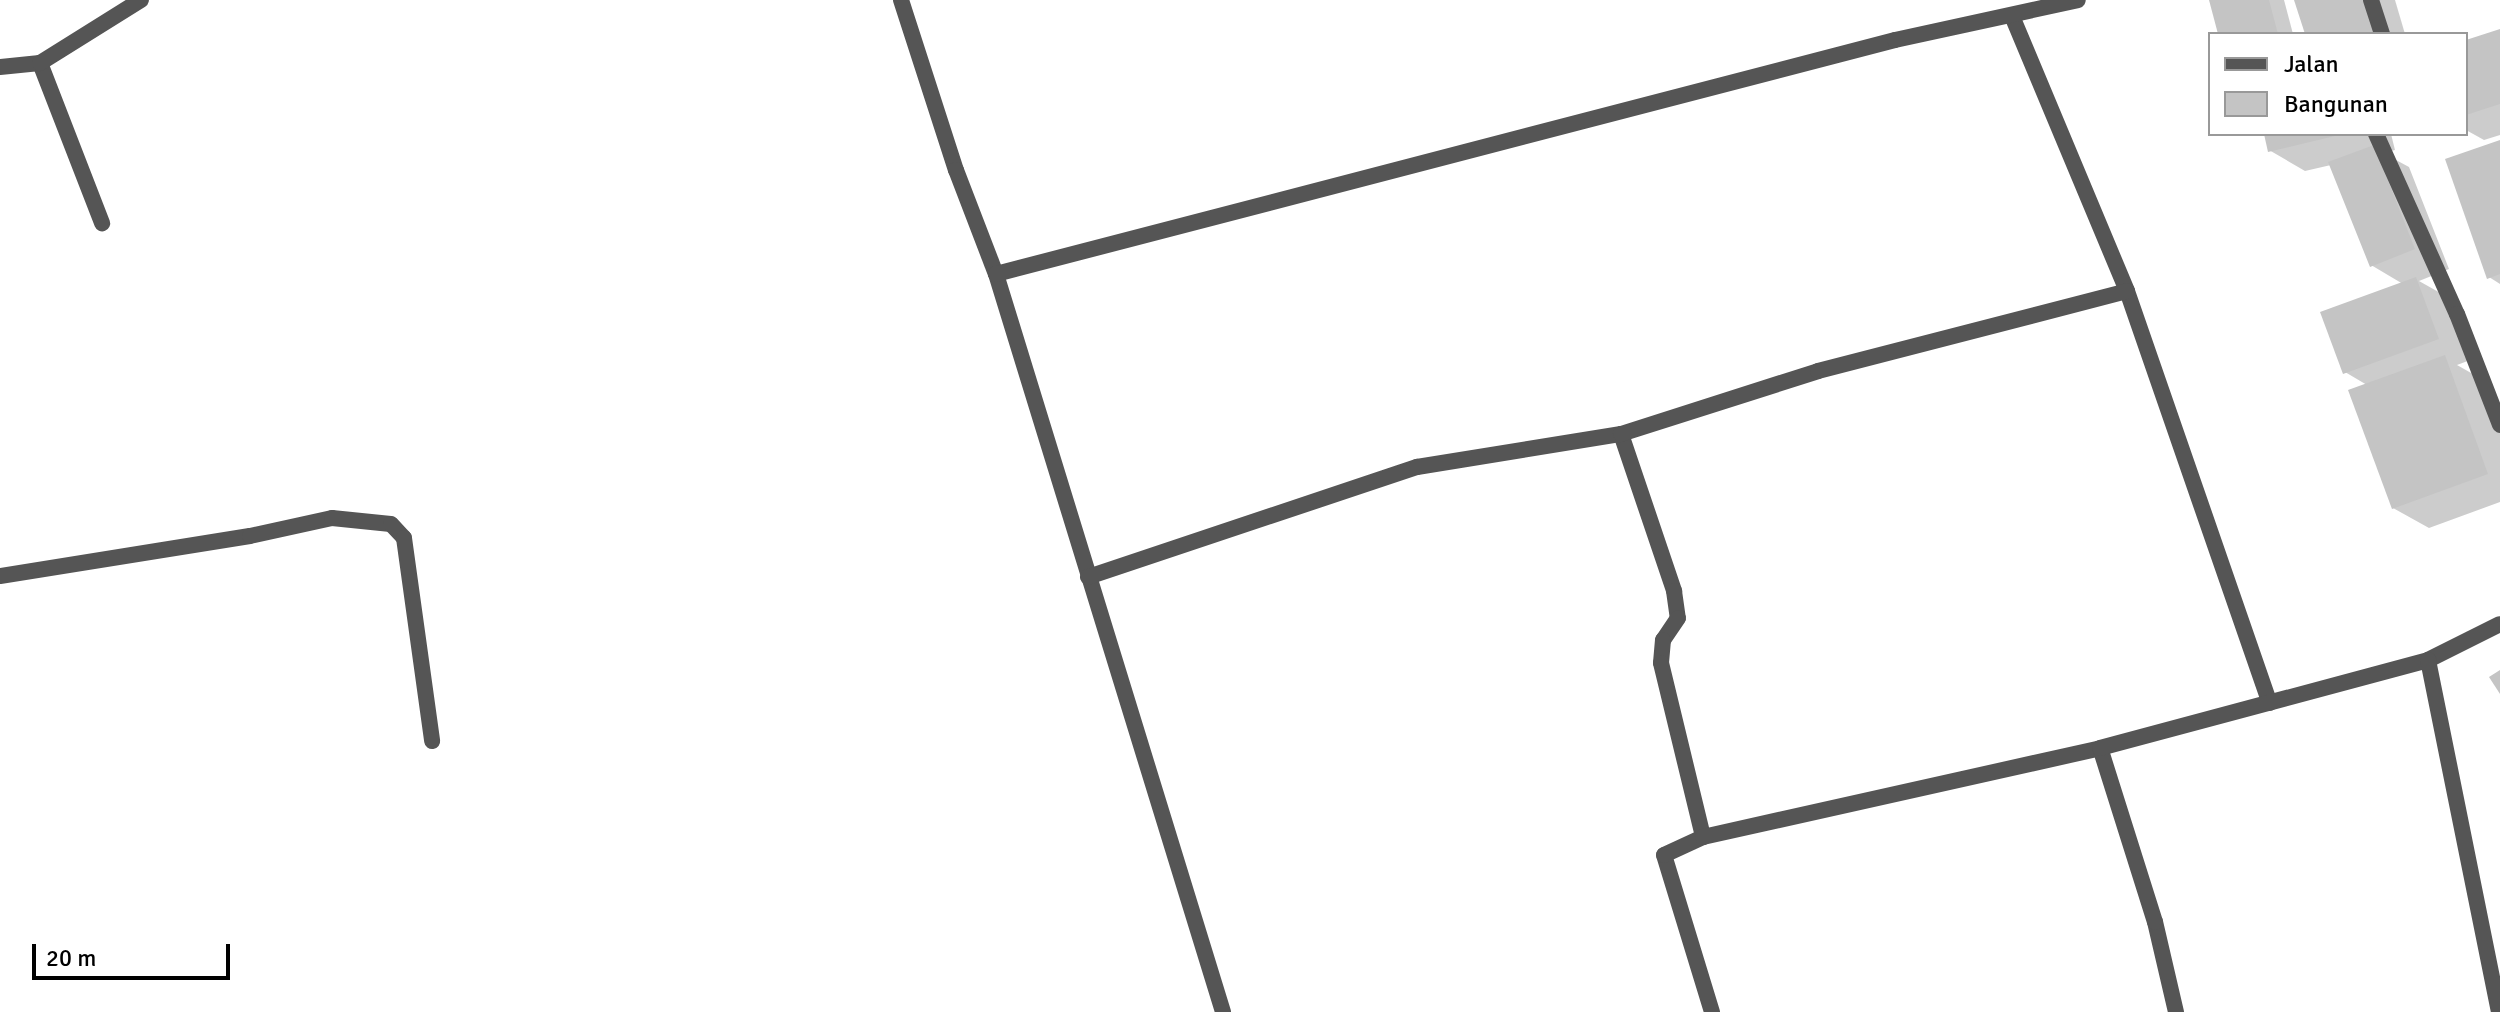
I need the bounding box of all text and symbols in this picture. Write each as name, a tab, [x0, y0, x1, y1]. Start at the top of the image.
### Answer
legend	[2208, 32, 2468, 136]
text: Jalan	[2284, 49, 2339, 79]
text: Bangunan	[2284, 89, 2388, 119]
scale bar	[36, 928, 234, 978]
text: 20 m	[46, 943, 96, 973]

